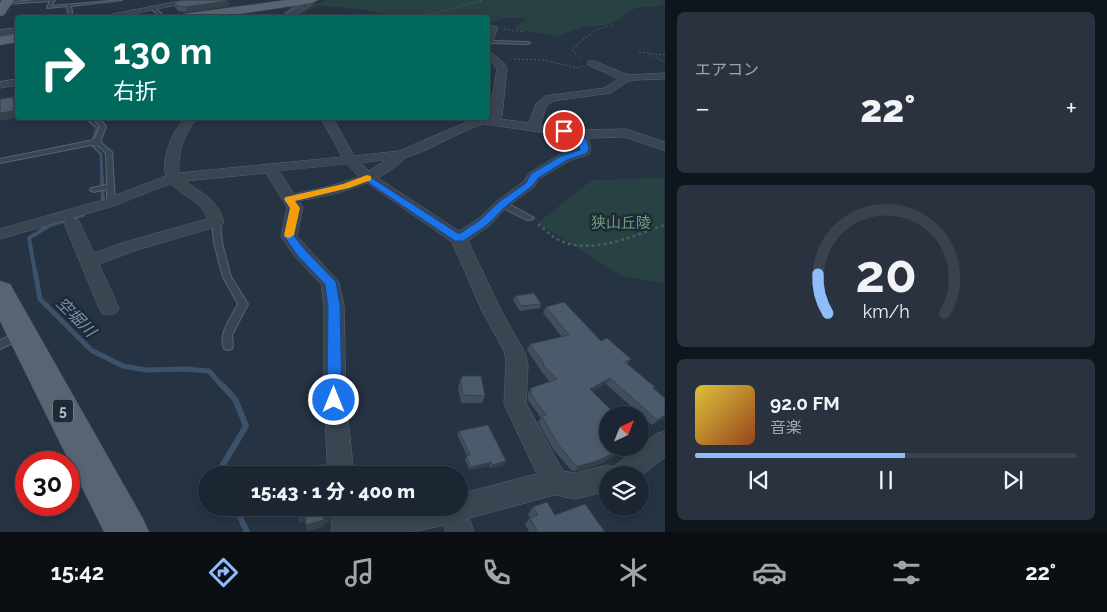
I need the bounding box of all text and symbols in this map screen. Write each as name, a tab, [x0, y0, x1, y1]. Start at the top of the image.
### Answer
text: 130 m	[113, 31, 212, 72]
icon: right	[30, 35, 95, 100]
text: エアコン	[695, 60, 759, 79]
text: 右折	[113, 78, 157, 104]
text: 22°	[860, 86, 915, 131]
text: −	[695, 92, 710, 125]
text: +	[1065, 92, 1077, 125]
pin	[543, 110, 585, 152]
icon: arrive	[550, 117, 578, 145]
park label: 狭山丘陵	[591, 214, 651, 232]
text: 20	[855, 243, 917, 304]
water label: 空堀川	[52, 293, 101, 342]
text: km/h	[862, 301, 910, 322]
position arrow	[307, 373, 359, 425]
text: 92.0 FM	[770, 392, 840, 414]
road number: 5	[53, 400, 73, 422]
north arrow	[599, 406, 649, 456]
map controls	[599, 406, 649, 516]
text: 音楽	[770, 418, 802, 437]
speed limit sign: 30	[15, 451, 80, 516]
button: layers	[599, 466, 649, 516]
icon: previous	[745, 466, 773, 494]
icon: pause	[872, 466, 900, 494]
icon: next	[999, 466, 1027, 494]
text: 15:43 · 1 分 · 400 m	[251, 480, 415, 502]
icon: directions	[206, 555, 241, 590]
icon: music	[342, 555, 377, 590]
icon: phone	[479, 555, 514, 590]
icon: climate	[616, 555, 651, 590]
icon: car	[752, 555, 787, 590]
icon: filters	[889, 555, 924, 590]
text: 15:42	[51, 559, 104, 585]
text: 22°	[1025, 559, 1056, 585]

